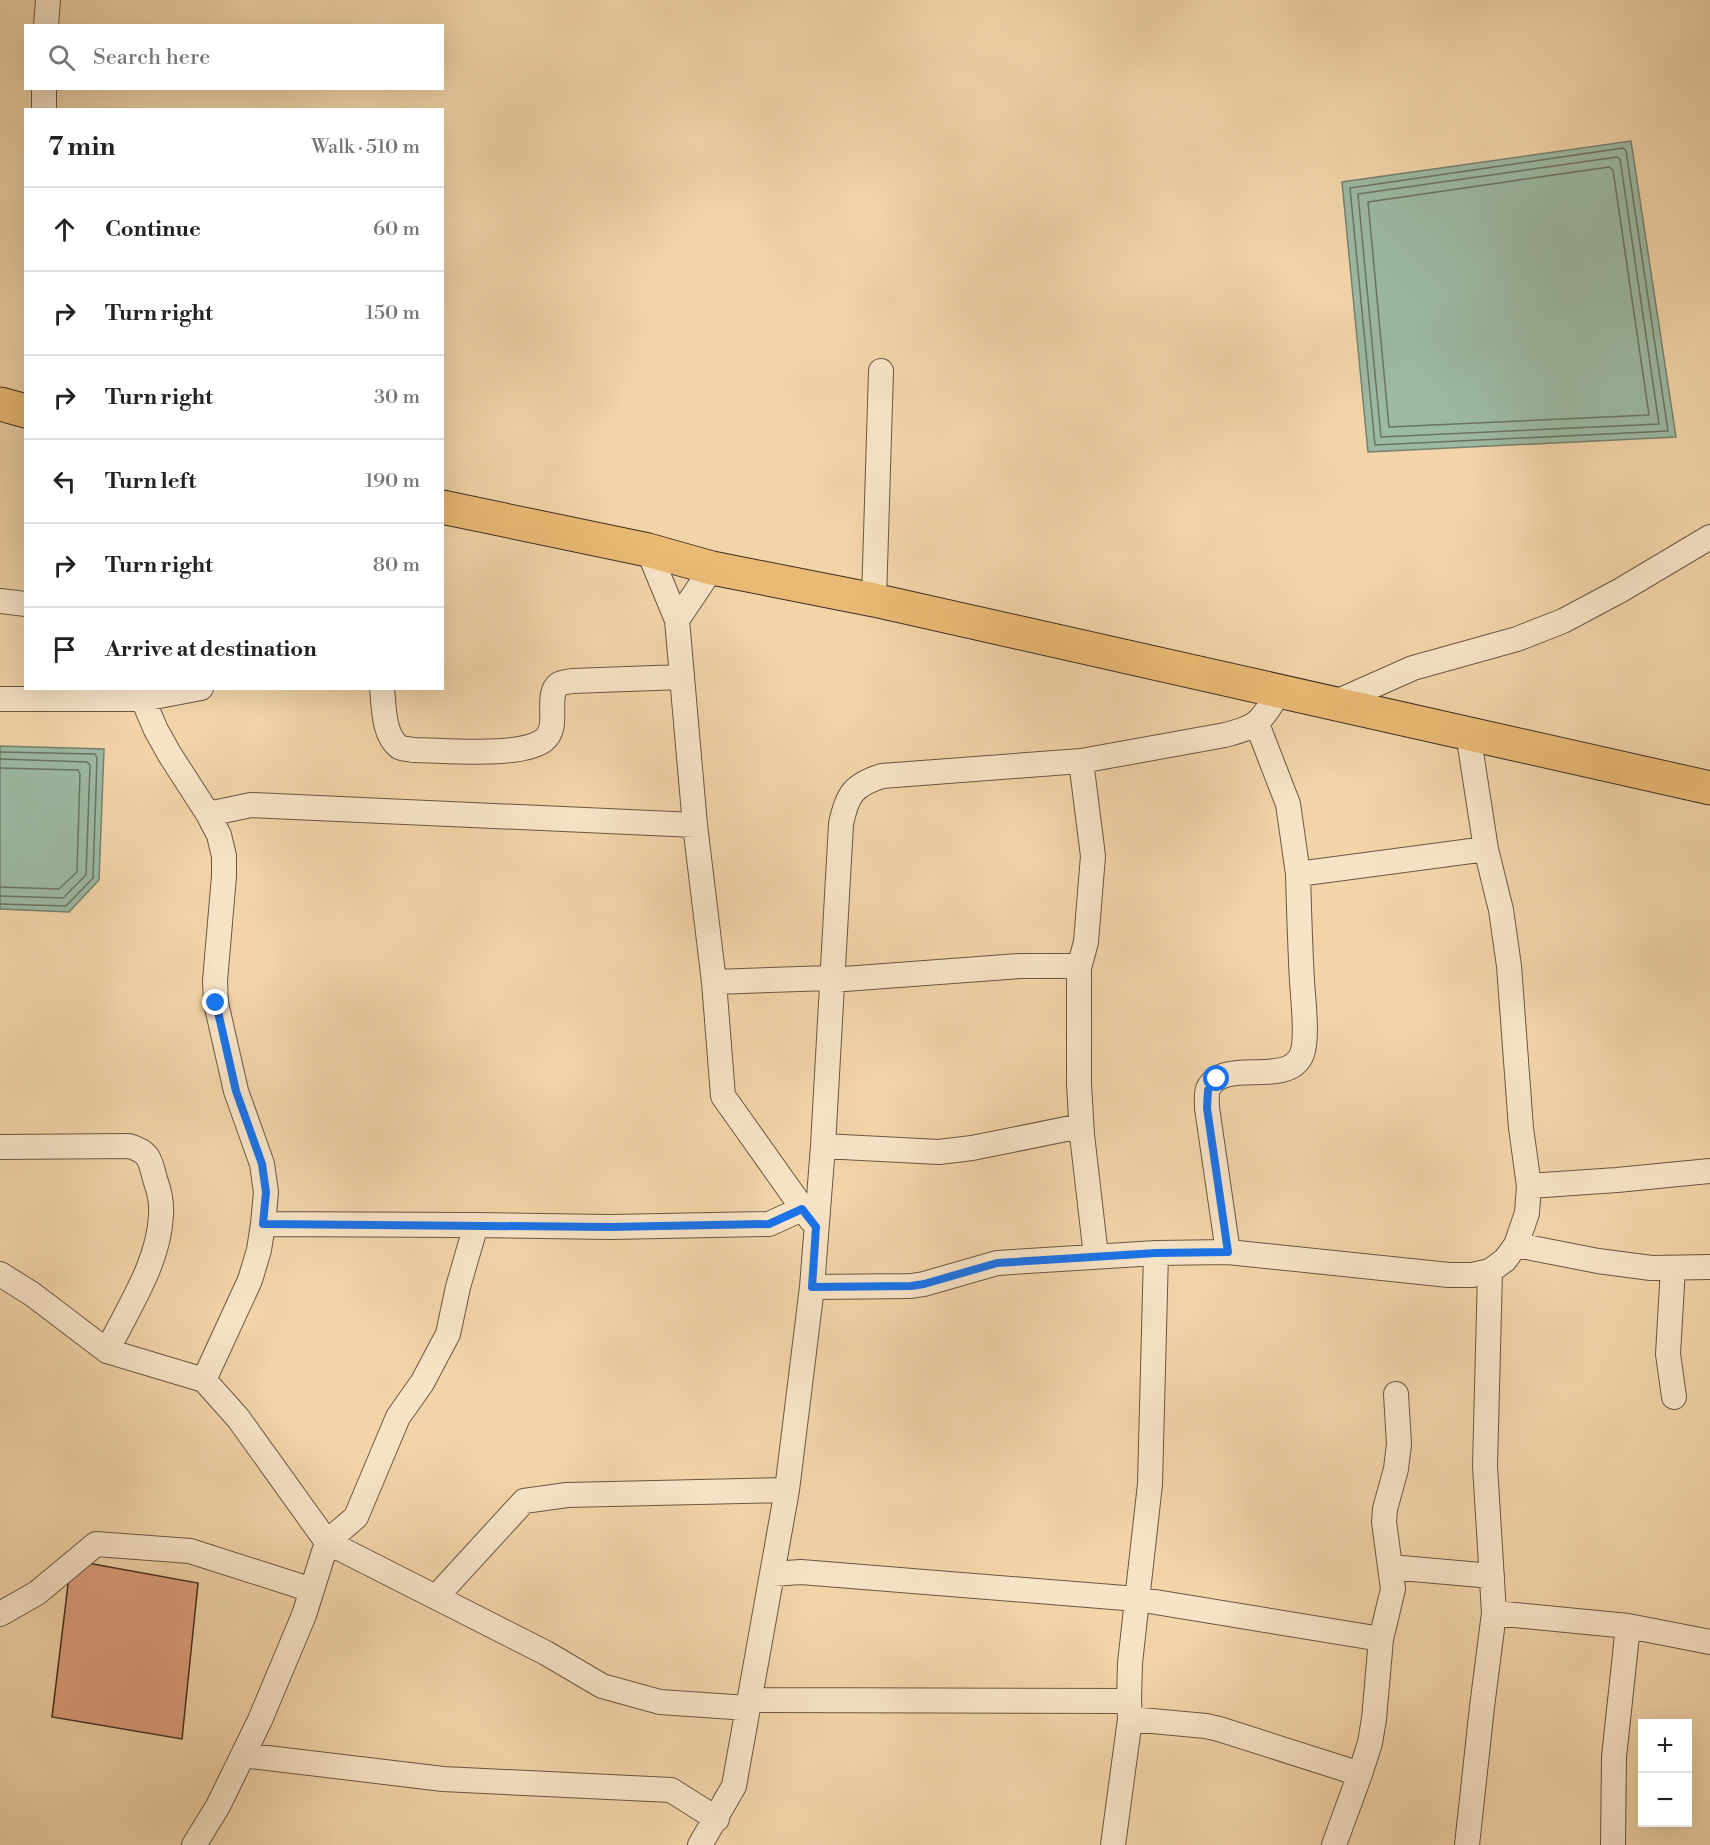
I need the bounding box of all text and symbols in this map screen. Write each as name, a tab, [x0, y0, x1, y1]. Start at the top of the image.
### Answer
search box	[24, 24, 444, 90]
icon: search	[45, 41, 78, 74]
text: Search here	[93, 44, 210, 71]
text: 7 min	[48, 131, 115, 163]
text: Walk · 510 m	[311, 135, 420, 160]
icon: ahead	[48, 213, 81, 246]
text: Continue	[105, 216, 201, 243]
text: 60 m	[373, 217, 420, 242]
icon: right	[48, 297, 81, 330]
text: Turn right	[105, 300, 213, 327]
text: 150 m	[365, 301, 420, 326]
icon: right	[48, 381, 81, 414]
text: Turn right	[105, 384, 213, 411]
text: 30 m	[374, 385, 420, 410]
icon: left	[48, 465, 81, 498]
text: Turn left	[105, 468, 196, 495]
text: 190 m	[365, 469, 420, 494]
icon: right	[48, 549, 81, 582]
text: Turn right	[105, 552, 213, 579]
text: 80 m	[373, 553, 420, 578]
icon: arrive	[48, 633, 81, 666]
text: Arrive at destination	[105, 636, 317, 663]
route end	[202, 989, 228, 1015]
route start	[1203, 1065, 1229, 1091]
map controls	[1638, 1719, 1692, 1827]
button: +	[1638, 1719, 1692, 1773]
button: −	[1638, 1773, 1692, 1827]

